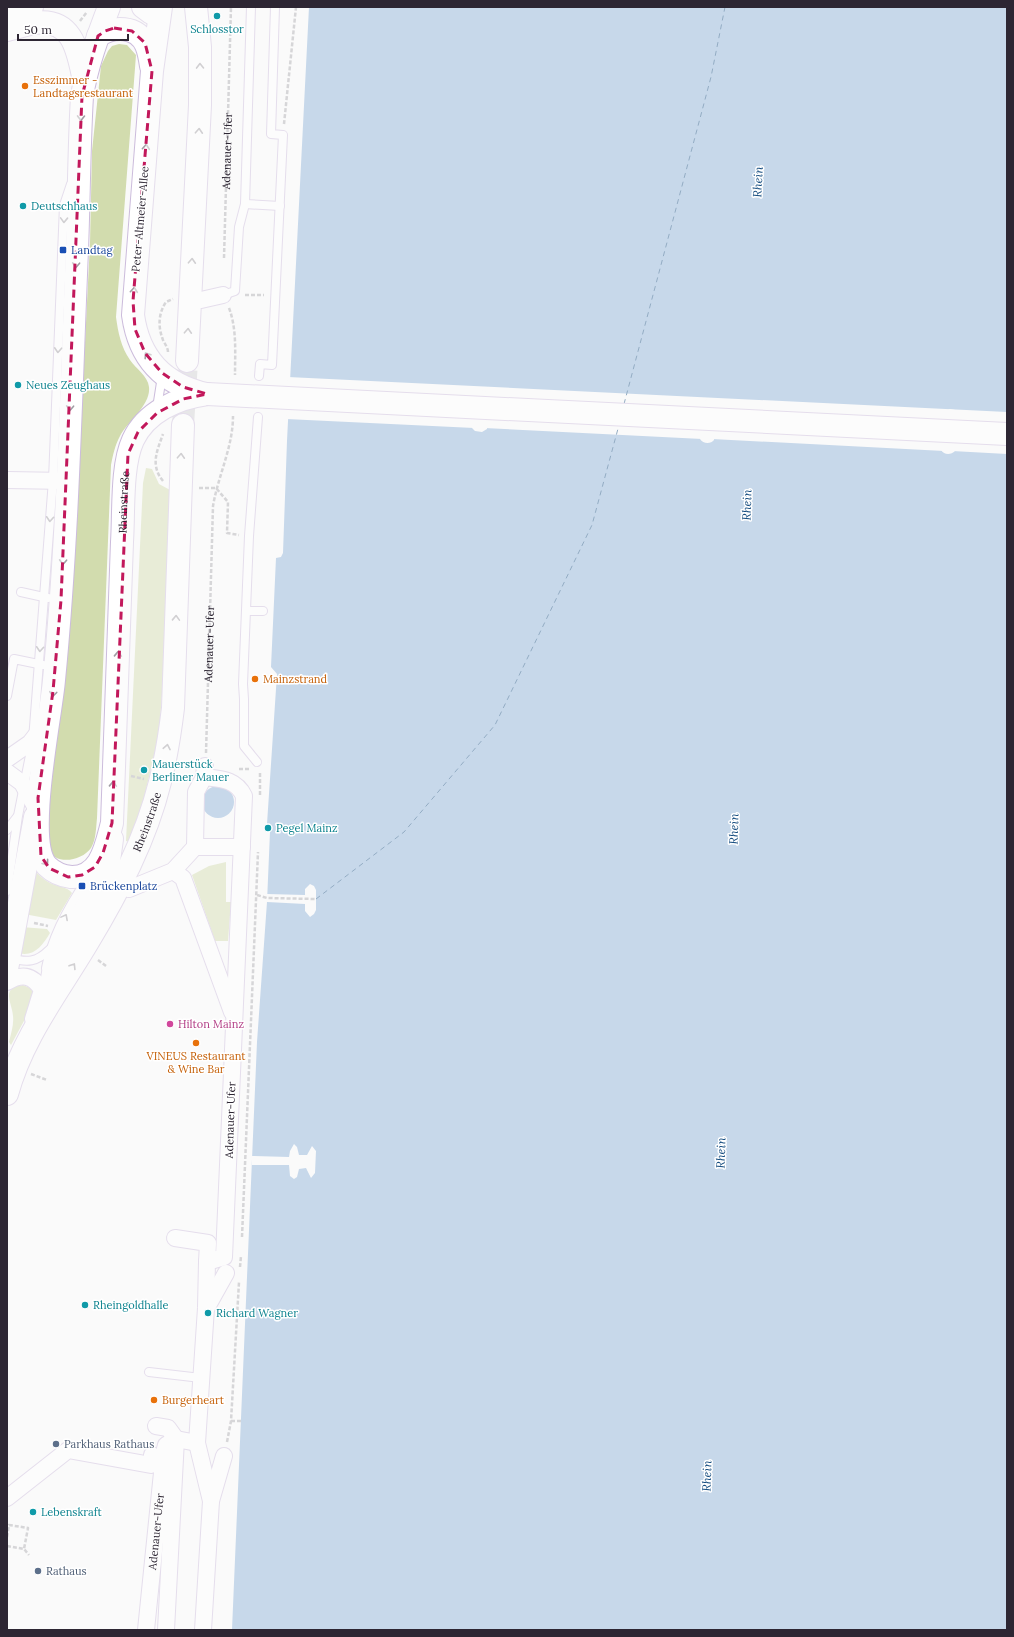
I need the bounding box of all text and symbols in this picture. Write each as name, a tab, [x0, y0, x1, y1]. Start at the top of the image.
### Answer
marker: Schlosstor	[212, 11, 222, 21]
scale bar	[18, 16, 128, 42]
text: 50 m	[24, 22, 52, 37]
place label: Schlosstor	[190, 22, 244, 36]
one-way arrow	[196, 63, 205, 69]
place label: Esszimmer - Landtagsrestaurant	[33, 73, 134, 100]
marker: Esszimmer - Landtagsrestaurant	[20, 81, 30, 91]
street label: Adenauer-Ufer	[219, 112, 235, 191]
one-way arrow	[77, 115, 85, 121]
one-way arrow	[194, 128, 203, 134]
one-way arrow	[141, 144, 150, 150]
water label: Rhein	[749, 165, 766, 198]
street label: Peter-Altmeier-Allee	[128, 166, 152, 272]
place label: Deutschhaus	[31, 199, 97, 213]
marker: Deutschhaus	[18, 201, 28, 211]
one-way arrow	[59, 217, 68, 223]
place label: Landtag	[71, 243, 113, 257]
marker: Landtag	[58, 245, 68, 255]
one-way arrow	[188, 258, 196, 264]
one-way arrow	[72, 262, 81, 268]
one-way arrow	[129, 287, 138, 293]
one-way arrow	[184, 328, 193, 334]
one-way arrow	[54, 347, 63, 353]
one-way arrow	[144, 352, 152, 359]
place label: Neues Zeughaus	[26, 378, 110, 392]
marker: Neues Zeughaus	[13, 380, 23, 390]
one-way arrow	[66, 405, 74, 411]
one-way arrow	[177, 453, 186, 459]
street label: Rheinstraße	[115, 470, 132, 534]
water label: Rhein	[738, 488, 755, 521]
one-way arrow	[45, 516, 54, 522]
one-way arrow	[58, 559, 67, 565]
street label: Adenauer-Ufer	[201, 605, 217, 684]
one-way arrow	[171, 615, 180, 621]
one-way arrow	[35, 646, 44, 652]
one-way arrow	[114, 651, 122, 657]
place label: Mainzstrand	[263, 672, 328, 686]
marker: Mainzstrand	[250, 674, 260, 684]
one-way arrow	[48, 691, 57, 697]
one-way arrow	[162, 744, 171, 750]
place label: Mauerstück Berliner Mauer	[152, 757, 229, 784]
marker: Mauerstück Berliner Mauer	[139, 765, 149, 775]
one-way arrow	[109, 781, 118, 787]
street label: Rheinstraße	[130, 790, 164, 854]
water label: Rhein	[725, 812, 742, 845]
place label: Pegel Mainz	[276, 821, 338, 835]
marker: Pegel Mainz	[263, 823, 273, 833]
one-way arrow	[41, 859, 48, 866]
place label: Brückenplatz	[90, 879, 158, 893]
marker: Brückenplatz	[77, 881, 87, 891]
one-way arrow	[61, 914, 68, 922]
one-way arrow	[69, 963, 76, 970]
place label: Hilton Mainz	[178, 1017, 244, 1031]
marker: Hilton Mainz	[165, 1019, 175, 1029]
marker: VINEUS Restaurant & Wine Bar	[191, 1038, 201, 1048]
place label: VINEUS Restaurant & Wine Bar	[145, 1049, 246, 1076]
street label: Adenauer-Ufer	[222, 1081, 238, 1160]
water label: Rhein	[712, 1136, 729, 1169]
place label: Rheingoldhalle	[93, 1298, 169, 1312]
marker: Rheingoldhalle	[80, 1300, 90, 1310]
place label: Richard Wagner	[216, 1306, 298, 1320]
marker: Richard Wagner	[203, 1308, 213, 1318]
place label: Burgerheart	[162, 1393, 225, 1407]
marker: Burgerheart	[149, 1395, 159, 1405]
place label: Parkhaus Rathaus	[64, 1437, 154, 1451]
marker: Parkhaus Rathaus	[51, 1439, 61, 1449]
water label: Rhein	[698, 1459, 715, 1492]
street label: Adenauer-Ufer	[145, 1492, 167, 1571]
place label: Lebenskraft	[41, 1505, 103, 1519]
marker: Lebenskraft	[28, 1507, 38, 1517]
place label: Rathaus	[46, 1564, 87, 1578]
marker: Rathaus	[33, 1566, 43, 1576]

